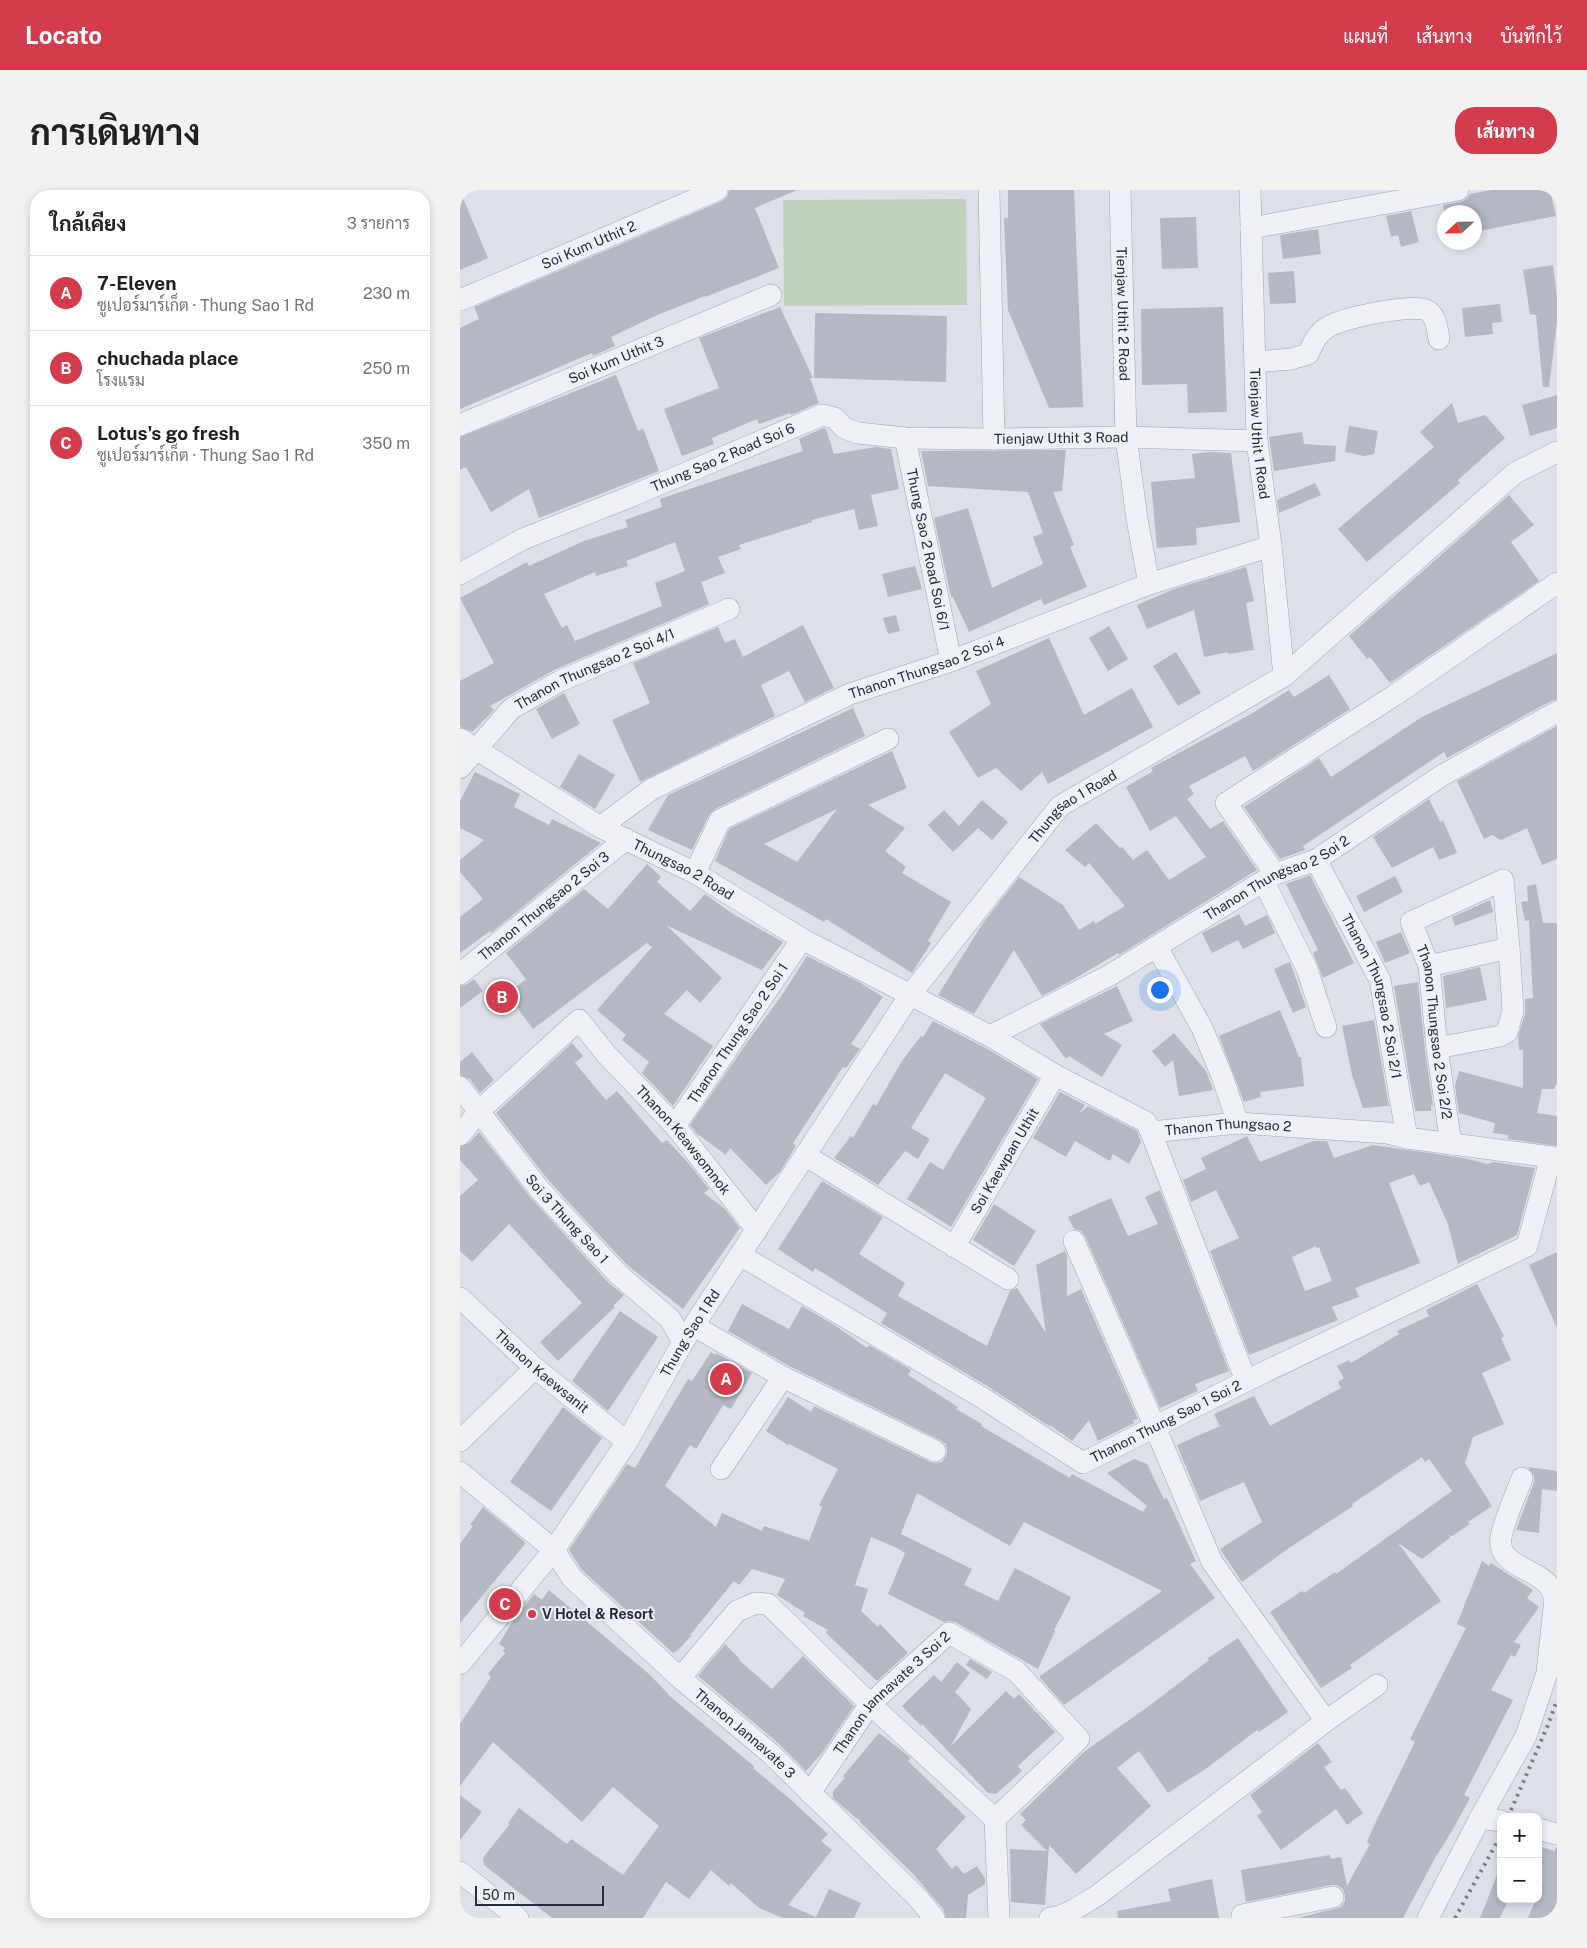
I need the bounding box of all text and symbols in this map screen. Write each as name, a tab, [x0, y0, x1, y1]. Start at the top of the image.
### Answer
text: Locato	[25, 21, 102, 49]
text: แผนที่	[1343, 26, 1388, 47]
text: เส้นทาง	[1416, 26, 1472, 47]
text: บันทึกไว้	[1500, 26, 1562, 47]
button: เส้นทาง	[1455, 107, 1557, 154]
text: การเดินทาง	[30, 112, 200, 153]
north arrow	[1437, 205, 1482, 250]
text: ใกล้เคียง	[50, 211, 126, 236]
text: 3 รายการ	[347, 214, 410, 233]
street label: Soi Kum Uthit 2	[539, 218, 638, 272]
street label: Tienjaw Uthit 2 Road	[1113, 247, 1133, 381]
text: 7-Eleven	[97, 272, 176, 294]
text: A	[60, 284, 72, 303]
text: 230 m	[363, 284, 410, 303]
text: ซูเปอร์มาร์เก็ต · Thung Sao 1 Rd	[97, 296, 314, 315]
street label: Soi Kum Uthit 3	[566, 333, 666, 387]
text: chuchada place	[97, 347, 239, 369]
text: B	[61, 359, 71, 378]
text: 250 m	[363, 359, 410, 378]
street label: Tienjaw Uthit 1 Road	[1247, 368, 1273, 500]
text: โรงแรม	[97, 371, 145, 390]
street label: Thung Sao 2 Road Soi 6	[649, 420, 797, 495]
text: Lotus's go fresh	[97, 422, 240, 444]
street label: Tienjaw Uthit 3 Road	[994, 429, 1129, 447]
text: C	[60, 434, 72, 453]
text: 350 m	[362, 434, 410, 453]
text: ซูเปอร์มาร์เก็ต · Thung Sao 1 Rd	[97, 446, 314, 465]
street label: Thung Sao 2 Road Soi 6/1	[904, 467, 953, 632]
street label: Thanon Thungsao 2 Soi 4/1	[512, 625, 677, 713]
street label: Thanon Thungsao 2 Soi 4	[847, 633, 1007, 702]
street label: Thungsao 1 Road	[1025, 767, 1119, 847]
street label: Thanon Thungsao 2 Soi 2	[1201, 832, 1352, 923]
street label: Thungsao 2 Road	[630, 836, 737, 903]
street label: Thanon Thungsao 2 Soi 3	[475, 848, 612, 964]
street label: Thanon Thungsao 2 Soi 2/1	[1338, 911, 1405, 1080]
street label: Thanon Thungsao 2 Soi 2/2	[1413, 942, 1455, 1120]
street label: Thanon Thung Sao 2 Soi 1	[685, 960, 791, 1107]
your location	[1147, 977, 1173, 1003]
pin: B	[486, 978, 518, 1016]
street label: Thanon Keawsomnok	[633, 1082, 734, 1198]
street label: Soi Kaewpan Uthit	[967, 1105, 1042, 1217]
street label: Thanon Thungsao 2	[1164, 1115, 1292, 1139]
street label: Soi 3 Thung Sao 1	[522, 1171, 612, 1267]
street label: Thung Sao 1 Rd	[657, 1286, 723, 1380]
street label: Thanon Kaewsanit	[491, 1327, 592, 1416]
pin: A	[710, 1360, 742, 1398]
street label: Thanon Thung Sao 1 Soi 2	[1088, 1377, 1244, 1466]
pin: C	[489, 1585, 521, 1623]
place label: V Hotel & Resort	[542, 1606, 654, 1622]
marker: V Hotel & Resort	[526, 1608, 538, 1620]
street label: Thanon Jannavate 3 Soi 2	[830, 1628, 953, 1758]
street label: Thanon Jannavate 3	[691, 1685, 799, 1781]
map controls	[1497, 1813, 1542, 1903]
button: +	[1497, 1813, 1542, 1858]
button: −	[1497, 1858, 1542, 1903]
scale bar	[475, 1883, 604, 1906]
text: 50 m	[482, 1887, 515, 1903]

